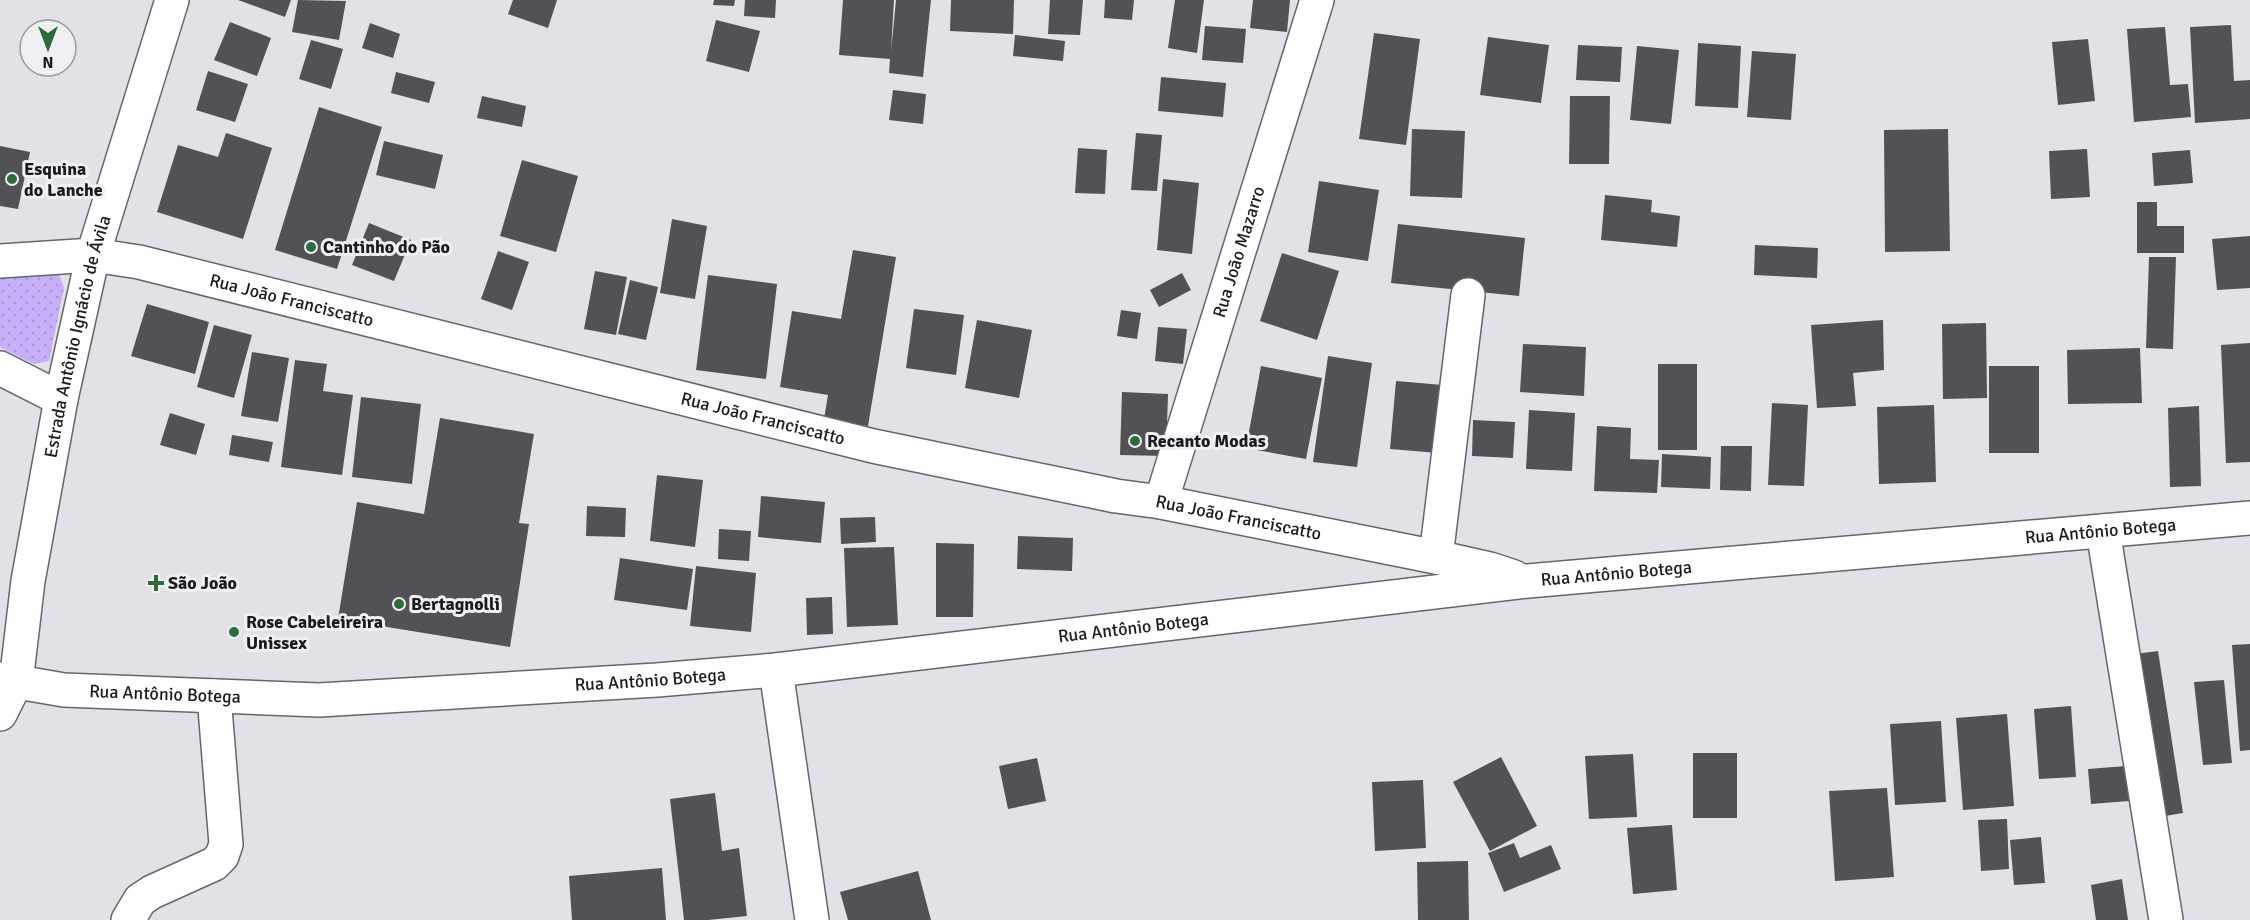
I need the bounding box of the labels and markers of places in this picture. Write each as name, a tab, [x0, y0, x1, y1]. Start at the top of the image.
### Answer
place label: Esquina do Lanche	[24, 158, 103, 201]
marker: Esquina do Lanche	[5, 172, 19, 186]
place label: Cantinho do Pão	[323, 236, 450, 258]
marker: Cantinho do Pão	[304, 240, 318, 254]
place label: Recanto Modas	[1147, 430, 1266, 452]
marker: Recanto Modas	[1128, 434, 1142, 448]
place label: São João	[168, 572, 237, 594]
marker: São João	[149, 576, 163, 590]
place label: Bertagnolli	[411, 593, 500, 615]
marker: Bertagnolli	[392, 597, 406, 611]
place label: Rose Cabeleireira Unissex	[246, 611, 383, 654]
marker: Rose Cabeleireira Unissex	[227, 625, 241, 639]

